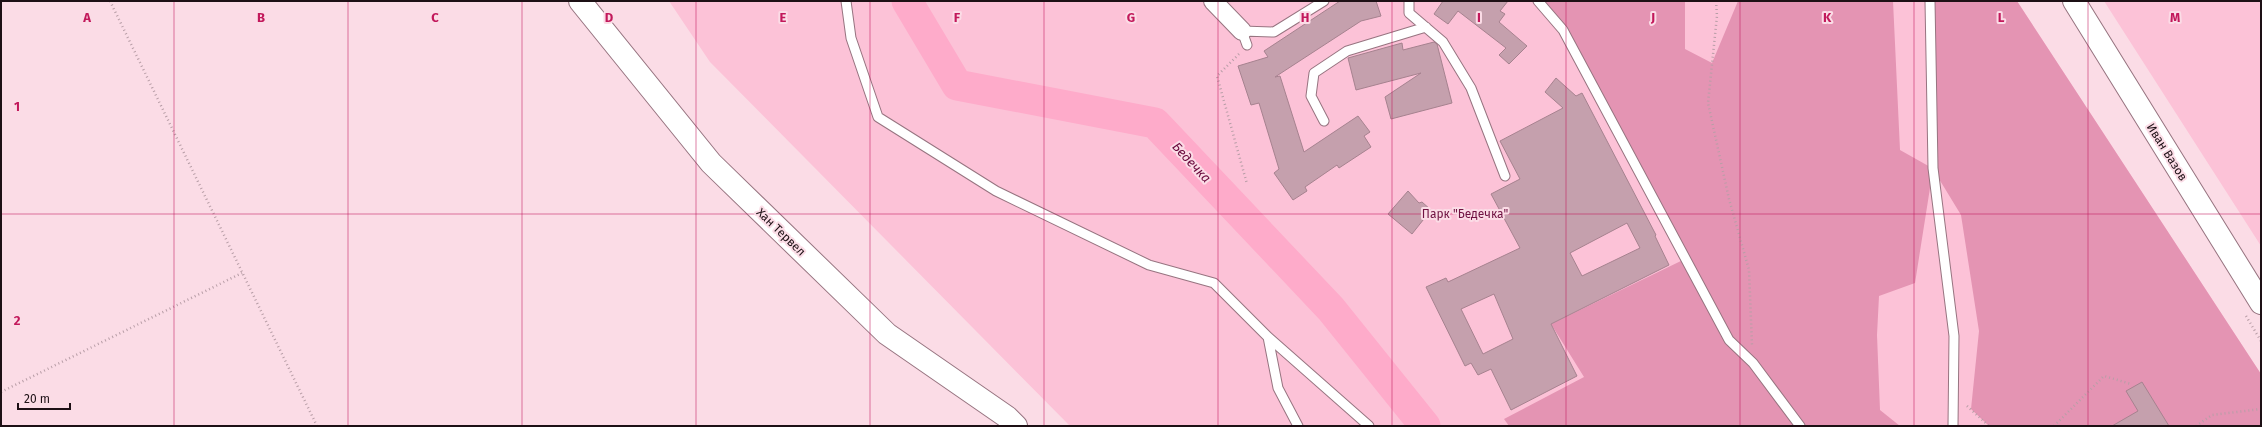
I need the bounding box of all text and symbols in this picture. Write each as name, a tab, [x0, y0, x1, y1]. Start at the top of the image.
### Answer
text: A	[82, 10, 91, 25]
text: B	[257, 10, 265, 25]
text: C	[431, 10, 439, 25]
text: D	[605, 10, 614, 25]
text: E	[780, 10, 787, 25]
text: F	[954, 10, 961, 25]
text: G	[1127, 10, 1135, 25]
text: H	[1301, 10, 1309, 25]
text: I	[1477, 10, 1481, 25]
text: J	[1650, 10, 1655, 25]
text: K	[1823, 10, 1832, 25]
text: L	[1998, 10, 2005, 25]
text: M	[2170, 10, 2180, 25]
text: 1	[14, 99, 20, 114]
street label: Иван Вазов	[2144, 121, 2190, 184]
water label: Бедечка	[1169, 139, 1214, 186]
street label: Хан Тервел	[754, 205, 808, 259]
park label: Парк "Бедечка"	[1422, 207, 1508, 221]
text: 2	[14, 313, 21, 328]
scale bar	[18, 385, 70, 411]
text: 20 m	[24, 392, 50, 406]

